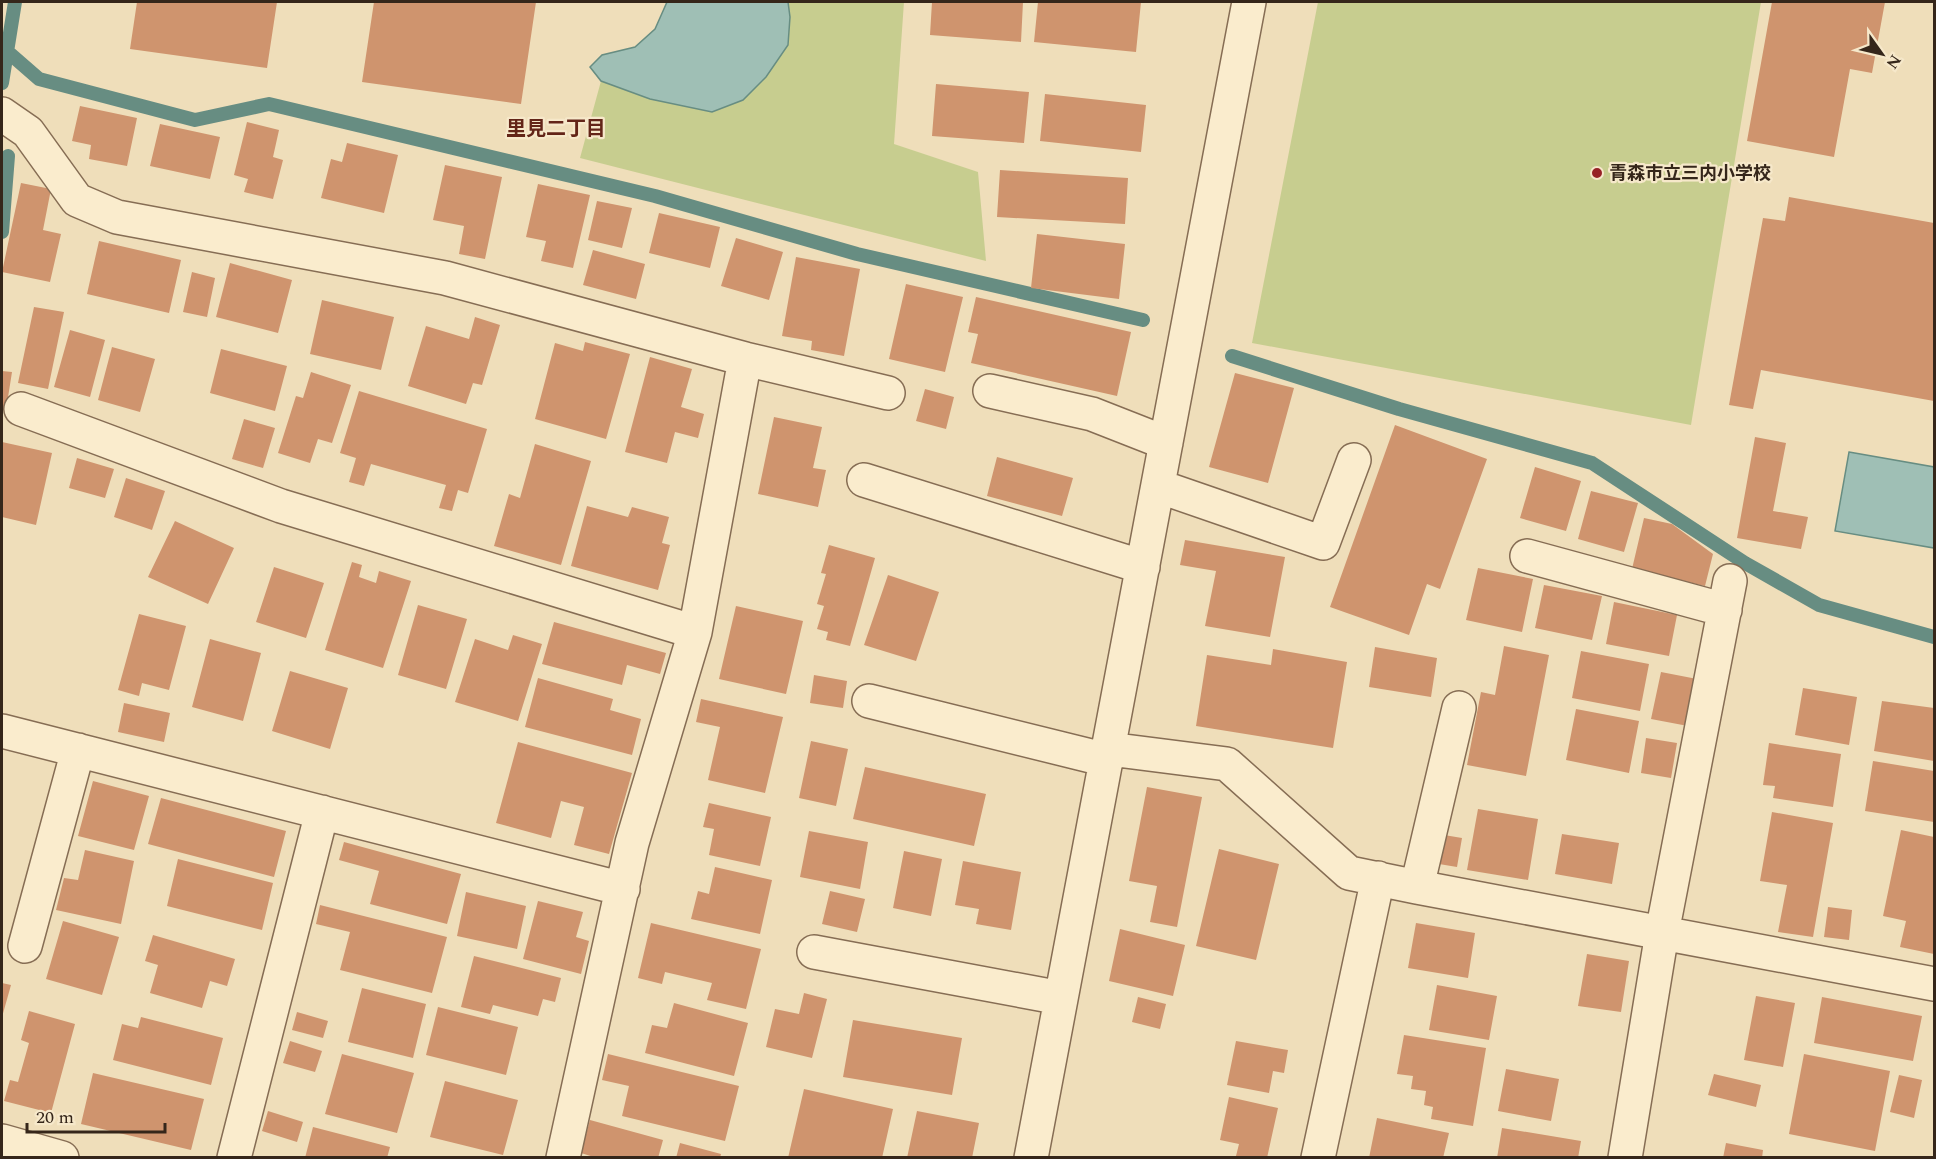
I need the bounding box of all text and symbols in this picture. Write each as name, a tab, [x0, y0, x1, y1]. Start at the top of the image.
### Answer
north arrow	[1852, 24, 1912, 84]
text: N	[1880, 50, 1907, 74]
district label: 里見二丁目	[506, 114, 606, 144]
place label: 青森市立三内小学校	[1609, 160, 1771, 187]
marker: 青森市立三内小学校	[1590, 166, 1604, 180]
scale bar	[27, 1096, 165, 1134]
text: 20 m	[36, 1104, 74, 1131]

